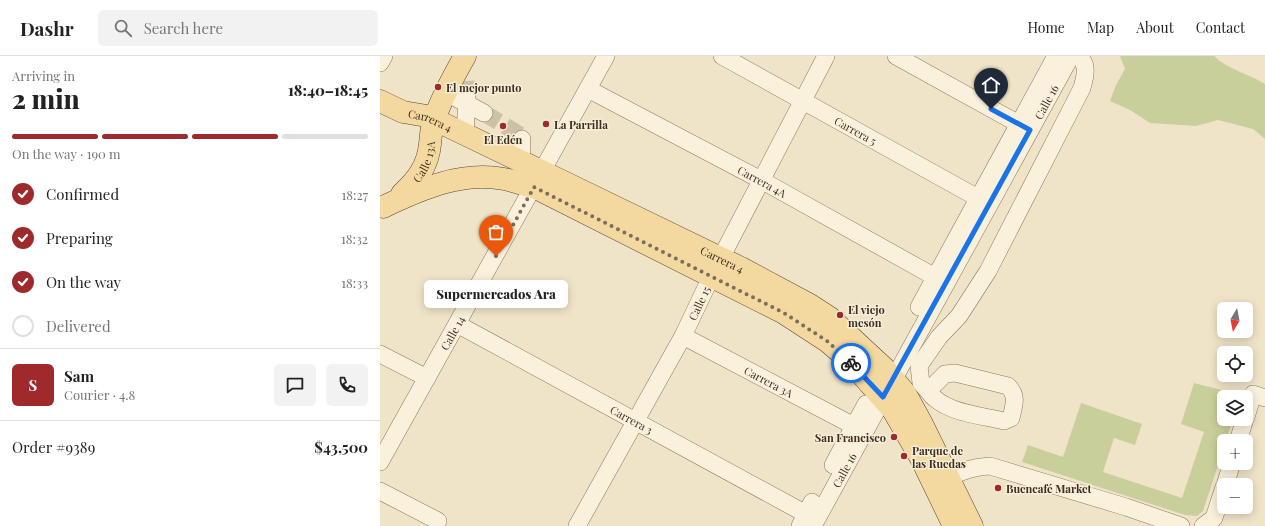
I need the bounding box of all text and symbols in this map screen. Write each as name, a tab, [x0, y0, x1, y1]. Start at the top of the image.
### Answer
search box	[98, 10, 378, 46]
text: Dashr	[20, 15, 74, 41]
icon: search	[112, 17, 134, 39]
text: Search here	[144, 18, 223, 38]
text: Home	[1027, 18, 1065, 37]
text: Map	[1087, 18, 1114, 37]
text: About	[1136, 18, 1174, 37]
text: Contact	[1196, 18, 1245, 37]
text: Arriving in	[12, 67, 75, 84]
pin	[974, 68, 1008, 109]
icon: home	[980, 74, 1002, 96]
text: 18:40–18:45	[288, 80, 368, 100]
place label: El mejor punto	[446, 80, 521, 95]
text: 2 min	[12, 81, 80, 116]
street label: Calle 16	[1030, 81, 1062, 122]
marker: El mejor punto	[433, 82, 443, 92]
street label: Carrera 4	[407, 105, 455, 135]
street label: Carrera 5	[832, 113, 880, 148]
place label: La Parrilla	[554, 117, 608, 132]
marker: La Parrilla	[541, 119, 551, 129]
marker: El Edén	[498, 121, 508, 131]
place label: El Edén	[484, 132, 523, 147]
street label: Calle 13A	[409, 140, 438, 185]
text: On the way · 190 m	[12, 145, 121, 162]
street label: Carrera 4A	[735, 162, 789, 200]
icon: check	[12, 183, 34, 205]
text: Confirmed	[46, 184, 119, 204]
text: 18:27	[341, 186, 368, 203]
pin	[479, 215, 513, 256]
icon: bag	[485, 221, 507, 243]
icon: check	[12, 227, 34, 249]
text: Preparing	[46, 228, 113, 248]
text: 18:32	[341, 230, 368, 247]
street label: Carrera 4	[698, 242, 747, 276]
icon: check	[12, 271, 34, 293]
text: On the way	[46, 272, 121, 292]
text: 18:33	[341, 274, 368, 291]
callout: Supermercados Ara	[424, 280, 568, 308]
street label: Calle 15	[684, 283, 713, 323]
text: Supermercados Ara	[436, 285, 556, 302]
place label: El viejo mesón	[848, 302, 885, 330]
north arrow	[1217, 302, 1253, 338]
map controls	[1217, 302, 1253, 514]
marker: El viejo mesón	[835, 310, 845, 320]
street label: Calle 14	[436, 312, 468, 353]
text: Delivered	[46, 316, 111, 336]
courier	[831, 343, 871, 383]
button: locate	[1217, 346, 1253, 382]
icon: bike	[840, 352, 862, 374]
street label: Carrera 3A	[742, 362, 796, 400]
button: chat	[274, 364, 316, 406]
button: phone	[326, 364, 368, 406]
text: Sam	[64, 366, 94, 386]
text: S	[29, 375, 37, 395]
text: Courier · 4.8	[64, 386, 135, 403]
button: layers	[1217, 390, 1253, 426]
street label: Carrera 3	[608, 402, 656, 437]
place label: San Francisco	[815, 430, 886, 445]
marker: San Francisco	[889, 432, 899, 442]
button: +	[1217, 434, 1253, 470]
text: Order #9389	[12, 437, 95, 457]
text: $43,500	[314, 437, 368, 457]
place label: Parque de las Ruedas	[912, 443, 966, 471]
street label: Calle 16	[828, 450, 860, 490]
marker: Parque de las Ruedas	[899, 451, 909, 461]
button: −	[1217, 478, 1253, 514]
place label: Buencafé Market	[1006, 481, 1092, 496]
marker: Buencafé Market	[993, 483, 1003, 493]

